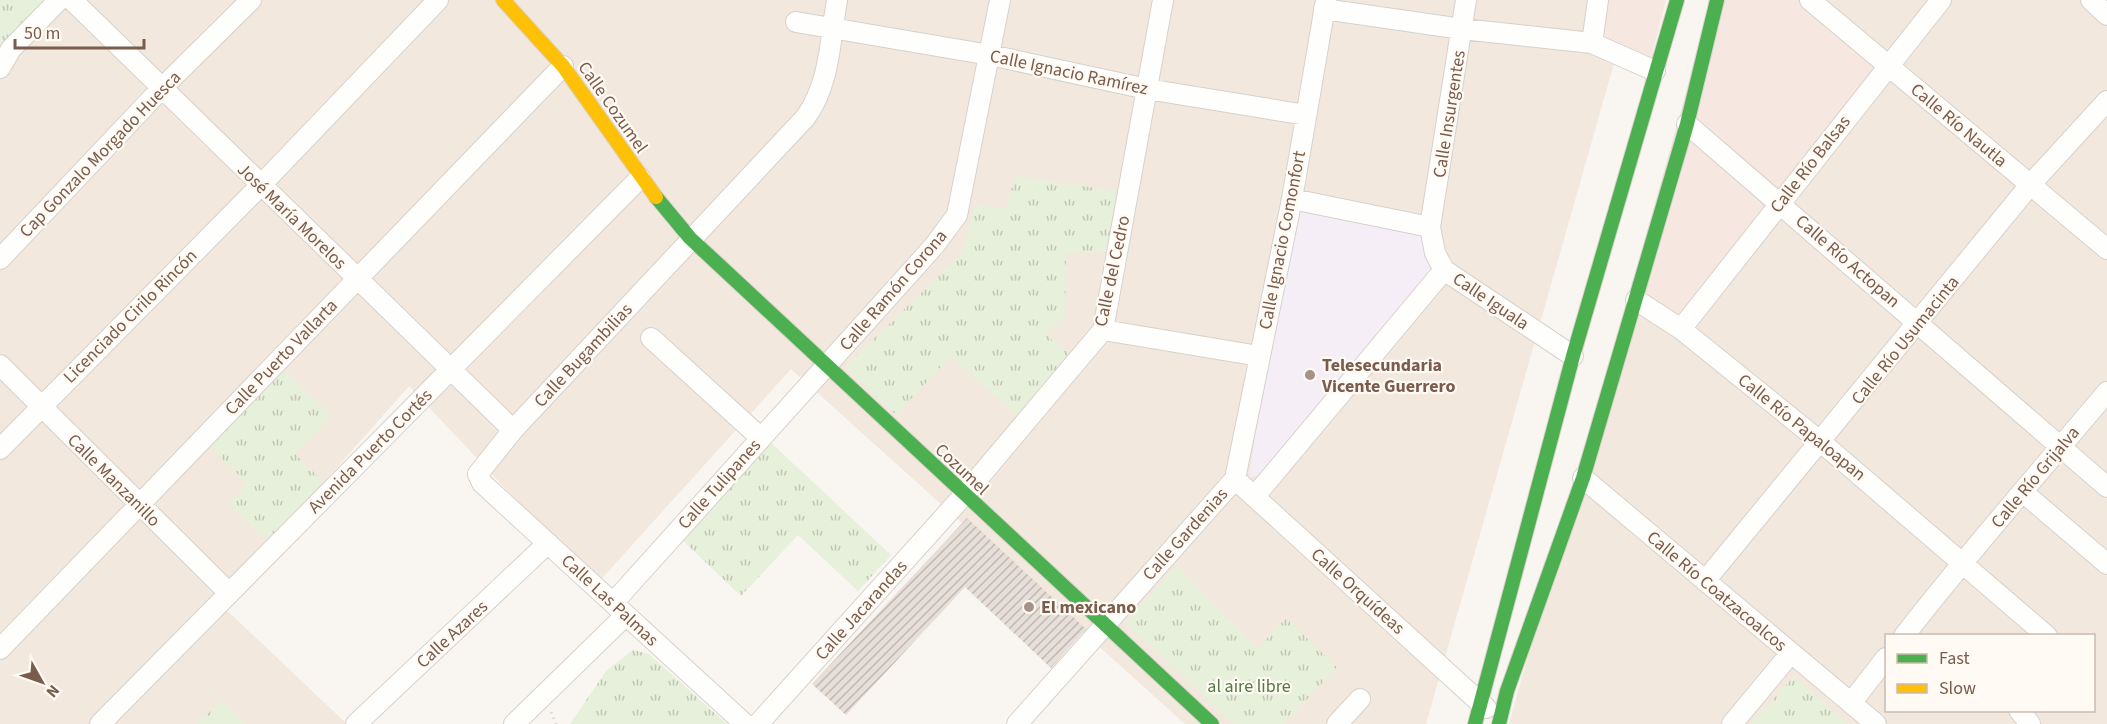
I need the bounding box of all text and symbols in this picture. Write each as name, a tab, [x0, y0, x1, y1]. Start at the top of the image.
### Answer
scale bar	[15, 12, 144, 50]
text: 50 m	[24, 21, 60, 46]
street label: Calle Ignacio Ramírez	[988, 44, 1151, 102]
street label: Calle Insurgentes	[1427, 48, 1472, 180]
street label: Calle Cozumel	[572, 56, 653, 158]
street label: Cap Gonzalo Morgado Huesca	[14, 65, 187, 243]
street label: Calle Río Nautla	[1905, 77, 2012, 173]
street label: Calle Río Balsas	[1764, 110, 1856, 218]
street label: Calle Ignacio Comonfort	[1253, 149, 1312, 332]
street label: José María Morelos	[231, 157, 352, 275]
street label: Calle Río Actopan	[1790, 209, 1905, 314]
street label: Calle del Cedro	[1088, 213, 1136, 329]
street label: Calle Ramón Corona	[834, 224, 953, 356]
street label: Licenciado Cirilo Rincón	[58, 244, 203, 389]
street label: Calle Iguala	[1448, 267, 1534, 336]
street label: Calle Río Usumacinta	[1846, 271, 1965, 410]
street label: Calle Puerto Vallarta	[219, 294, 343, 421]
street label: Calle Bugambilias	[528, 298, 638, 413]
place label: Telesecundaria Vicente Guerrero	[1321, 353, 1456, 399]
marker: Telesecundaria Vicente Guerrero	[1303, 368, 1317, 382]
street label: Calle Río Papaloapan	[1732, 368, 1871, 487]
street label: Avenida Puerto Cortés	[303, 384, 438, 519]
street label: Calle Río Grijalva	[1985, 421, 2085, 534]
street label: Calle Manzanillo	[61, 428, 166, 533]
street label: Calle Tulipanes	[672, 434, 767, 535]
street label: Cozumel	[929, 438, 994, 501]
street label: Calle Gardenias	[1137, 482, 1234, 586]
street label: Calle Río Coatzacoalcos	[1641, 525, 1792, 658]
street label: Calle Orquídeas	[1305, 542, 1410, 640]
street label: Calle Las Palmas	[556, 549, 664, 652]
street label: Calle Jacarandas	[810, 555, 913, 666]
street label: Calle Azares	[411, 595, 494, 674]
place label: El mexicano	[1041, 595, 1136, 620]
marker: El mexicano	[1022, 600, 1036, 614]
legend	[1885, 634, 2095, 712]
text: Fast	[1939, 646, 1970, 671]
north arrow	[12, 652, 72, 712]
park label: al aire libre	[1207, 674, 1291, 699]
text: Slow	[1939, 676, 1976, 701]
text: N	[41, 680, 65, 702]

